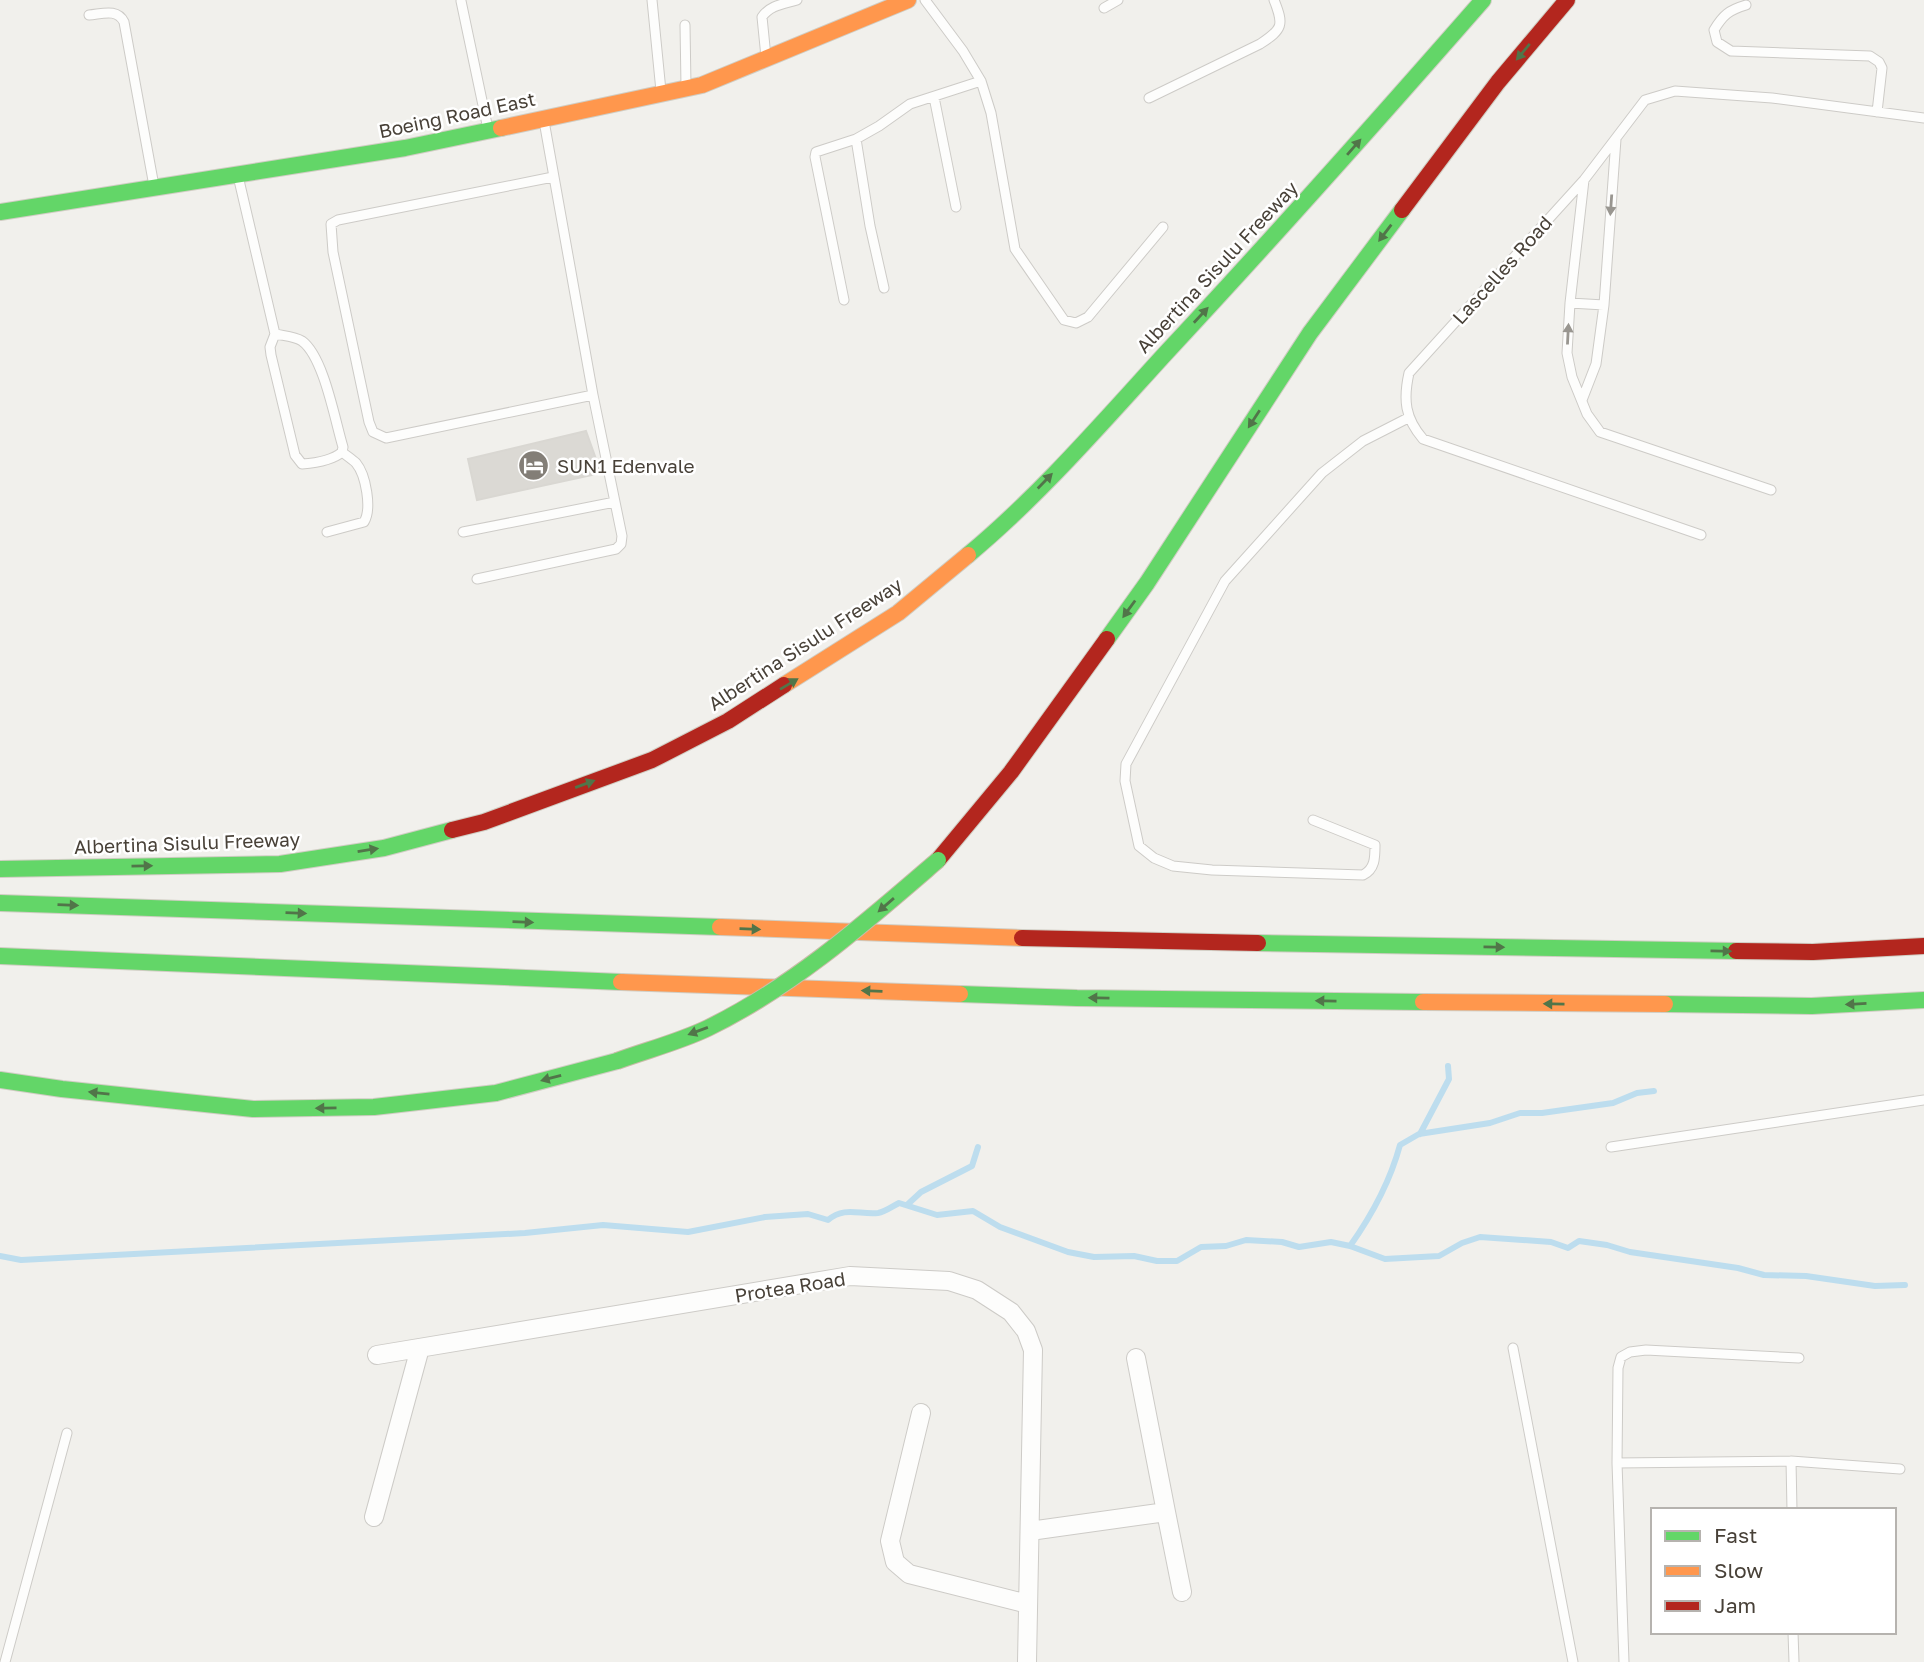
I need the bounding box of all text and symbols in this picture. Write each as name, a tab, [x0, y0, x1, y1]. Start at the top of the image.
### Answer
one-way arrow	[1516, 44, 1531, 61]
street label: Boeing Road East	[377, 87, 537, 142]
one-way arrow	[1346, 139, 1361, 156]
street label: Albertina Sisulu Freeway	[1131, 176, 1302, 357]
one-way arrow	[1605, 195, 1616, 217]
street label: Lascelles Road	[1447, 211, 1556, 328]
one-way arrow	[1378, 224, 1392, 242]
one-way arrow	[1193, 306, 1209, 324]
one-way arrow	[1563, 323, 1574, 345]
one-way arrow	[1247, 410, 1261, 428]
hotel icon: SUN1 Edenvale	[517, 449, 551, 483]
place label: SUN1 Edenvale	[557, 454, 695, 477]
one-way arrow	[1037, 473, 1053, 490]
street label: Albertina Sisulu Freeway	[704, 572, 906, 715]
one-way arrow	[1122, 600, 1136, 618]
one-way arrow	[780, 678, 799, 691]
one-way arrow	[575, 779, 596, 790]
street label: Albertina Sisulu Freeway	[73, 827, 301, 858]
one-way arrow	[357, 844, 379, 855]
one-way arrow	[131, 861, 153, 872]
one-way arrow	[877, 897, 895, 913]
one-way arrow	[57, 900, 79, 911]
one-way arrow	[285, 908, 307, 919]
one-way arrow	[512, 916, 534, 927]
one-way arrow	[740, 923, 762, 935]
one-way arrow	[1483, 941, 1505, 953]
one-way arrow	[1711, 945, 1733, 956]
one-way arrow	[860, 985, 882, 996]
one-way arrow	[1088, 992, 1110, 1004]
one-way arrow	[1315, 995, 1337, 1007]
one-way arrow	[1543, 998, 1565, 1009]
one-way arrow	[1845, 998, 1867, 1009]
one-way arrow	[688, 1025, 709, 1036]
one-way arrow	[539, 1073, 561, 1084]
one-way arrow	[88, 1087, 110, 1098]
one-way arrow	[314, 1102, 336, 1113]
street label: Protea Road	[733, 1266, 847, 1307]
legend	[1651, 1508, 1896, 1634]
text: Fast	[1714, 1522, 1757, 1548]
text: Slow	[1714, 1557, 1763, 1583]
text: Jam	[1714, 1592, 1756, 1618]

